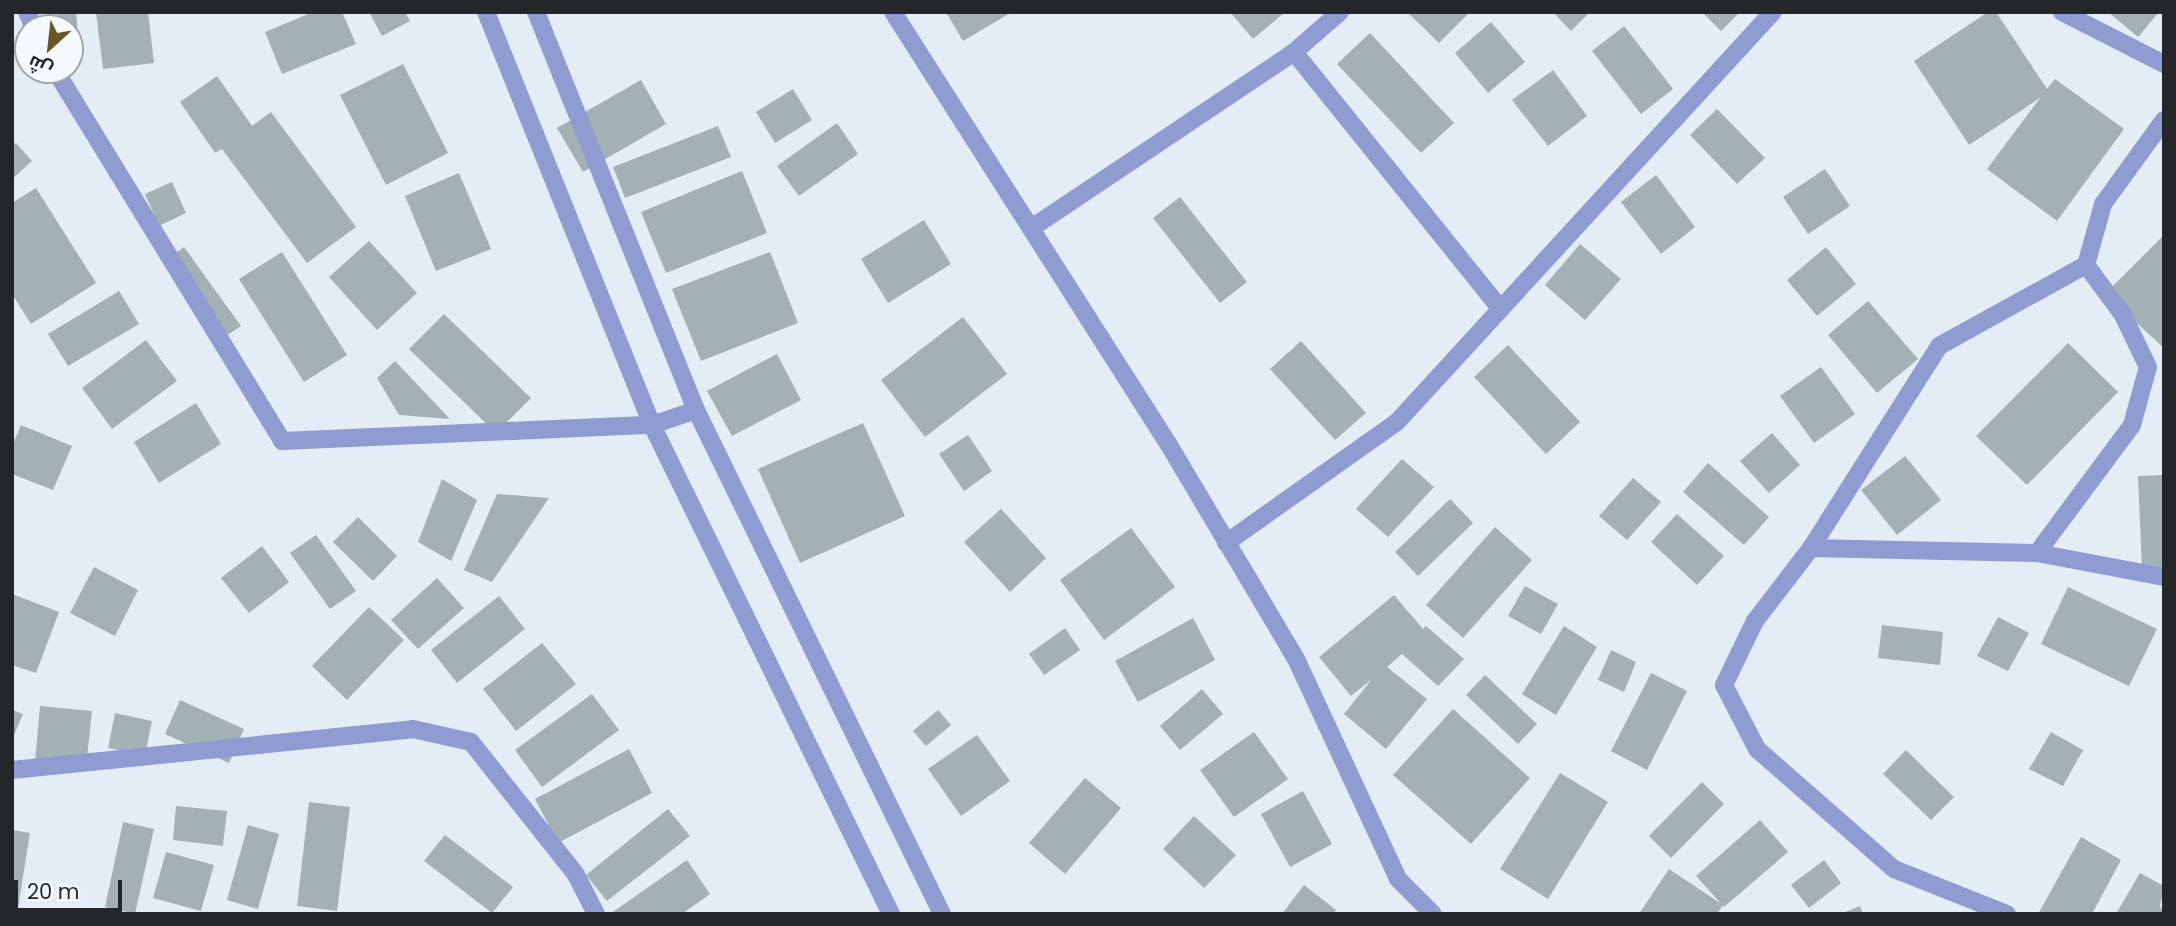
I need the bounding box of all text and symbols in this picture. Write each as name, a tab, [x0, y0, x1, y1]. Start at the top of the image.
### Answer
north arrow	[14, 14, 84, 84]
text: ش	[23, 49, 57, 84]
scale bar	[18, 866, 126, 910]
text: 20 m	[27, 877, 80, 906]

